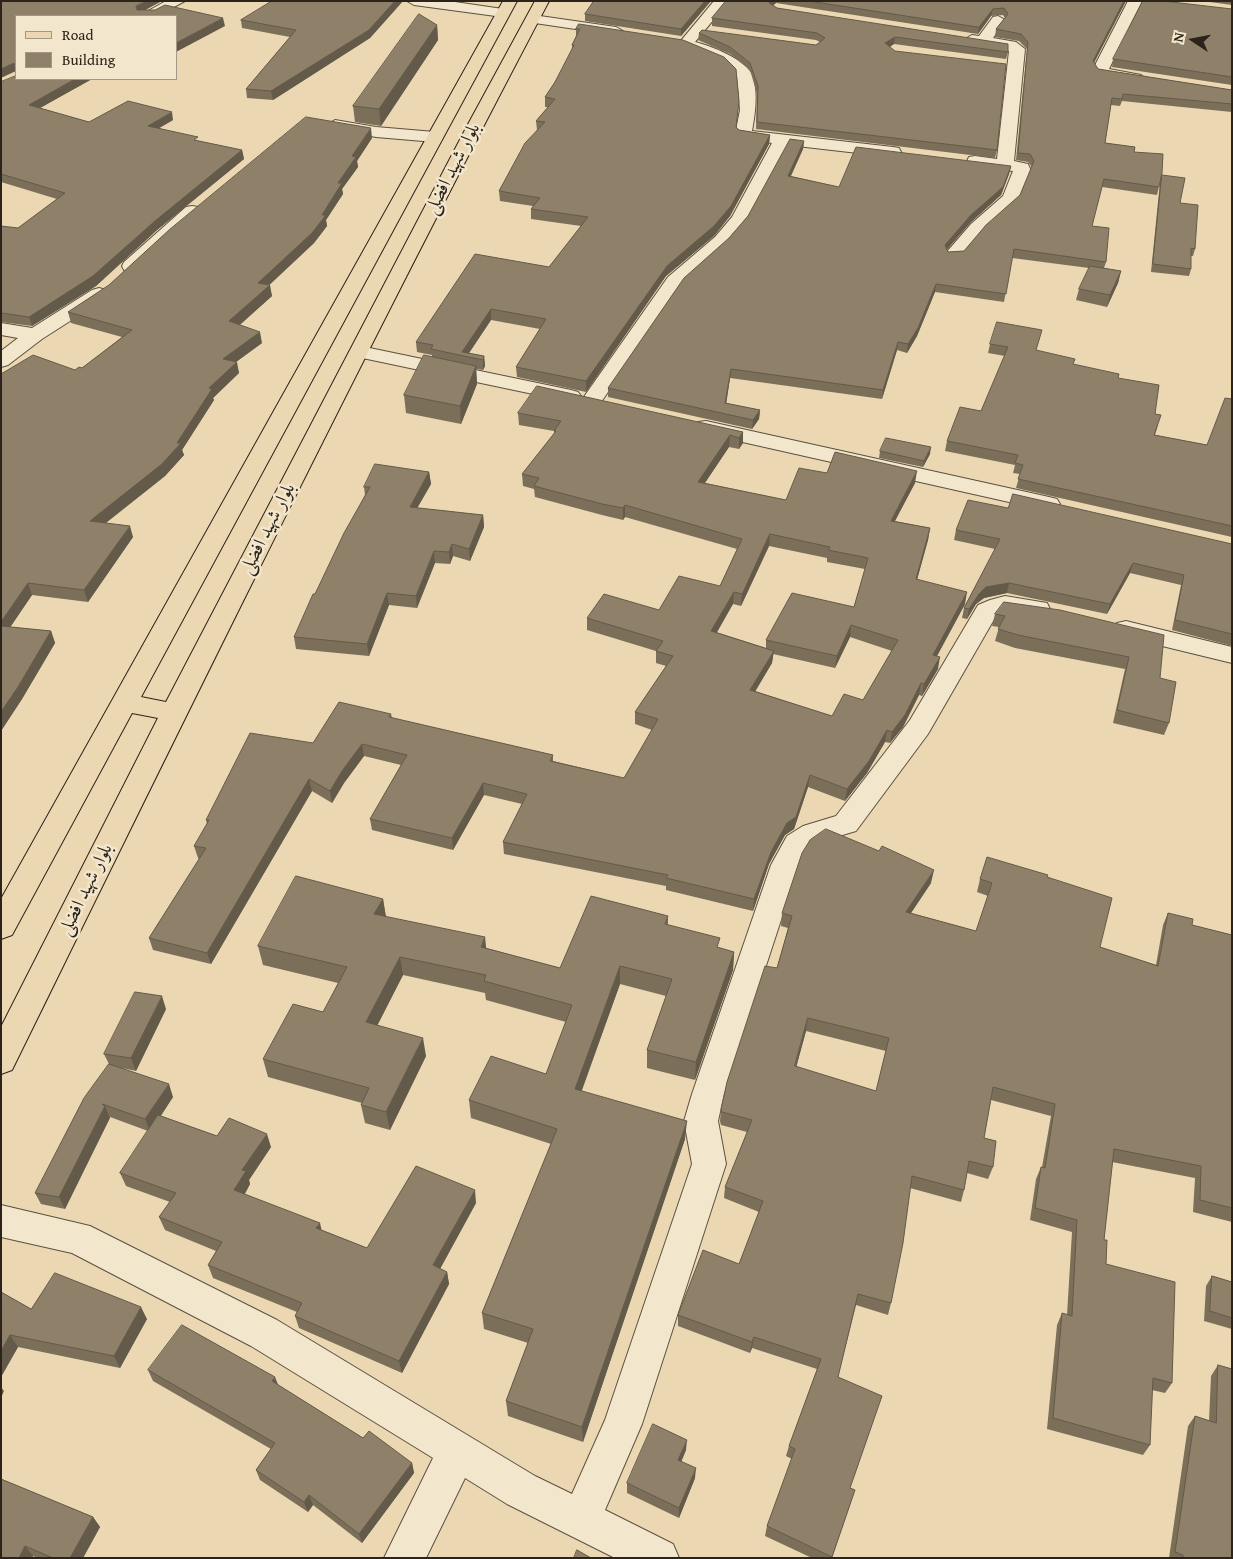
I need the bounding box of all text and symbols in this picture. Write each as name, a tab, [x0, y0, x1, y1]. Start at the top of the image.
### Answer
legend	[15, 15, 178, 80]
north arrow	[1168, 15, 1218, 65]
text: Road	[62, 24, 93, 45]
text: N	[1168, 31, 1189, 44]
text: Building	[62, 49, 115, 70]
street label: بلوار شهید افضلی	[420, 120, 486, 218]
street label: بلوار شهید افضلی	[235, 480, 301, 578]
street label: بلوار شهید افضلی	[54, 840, 118, 940]

